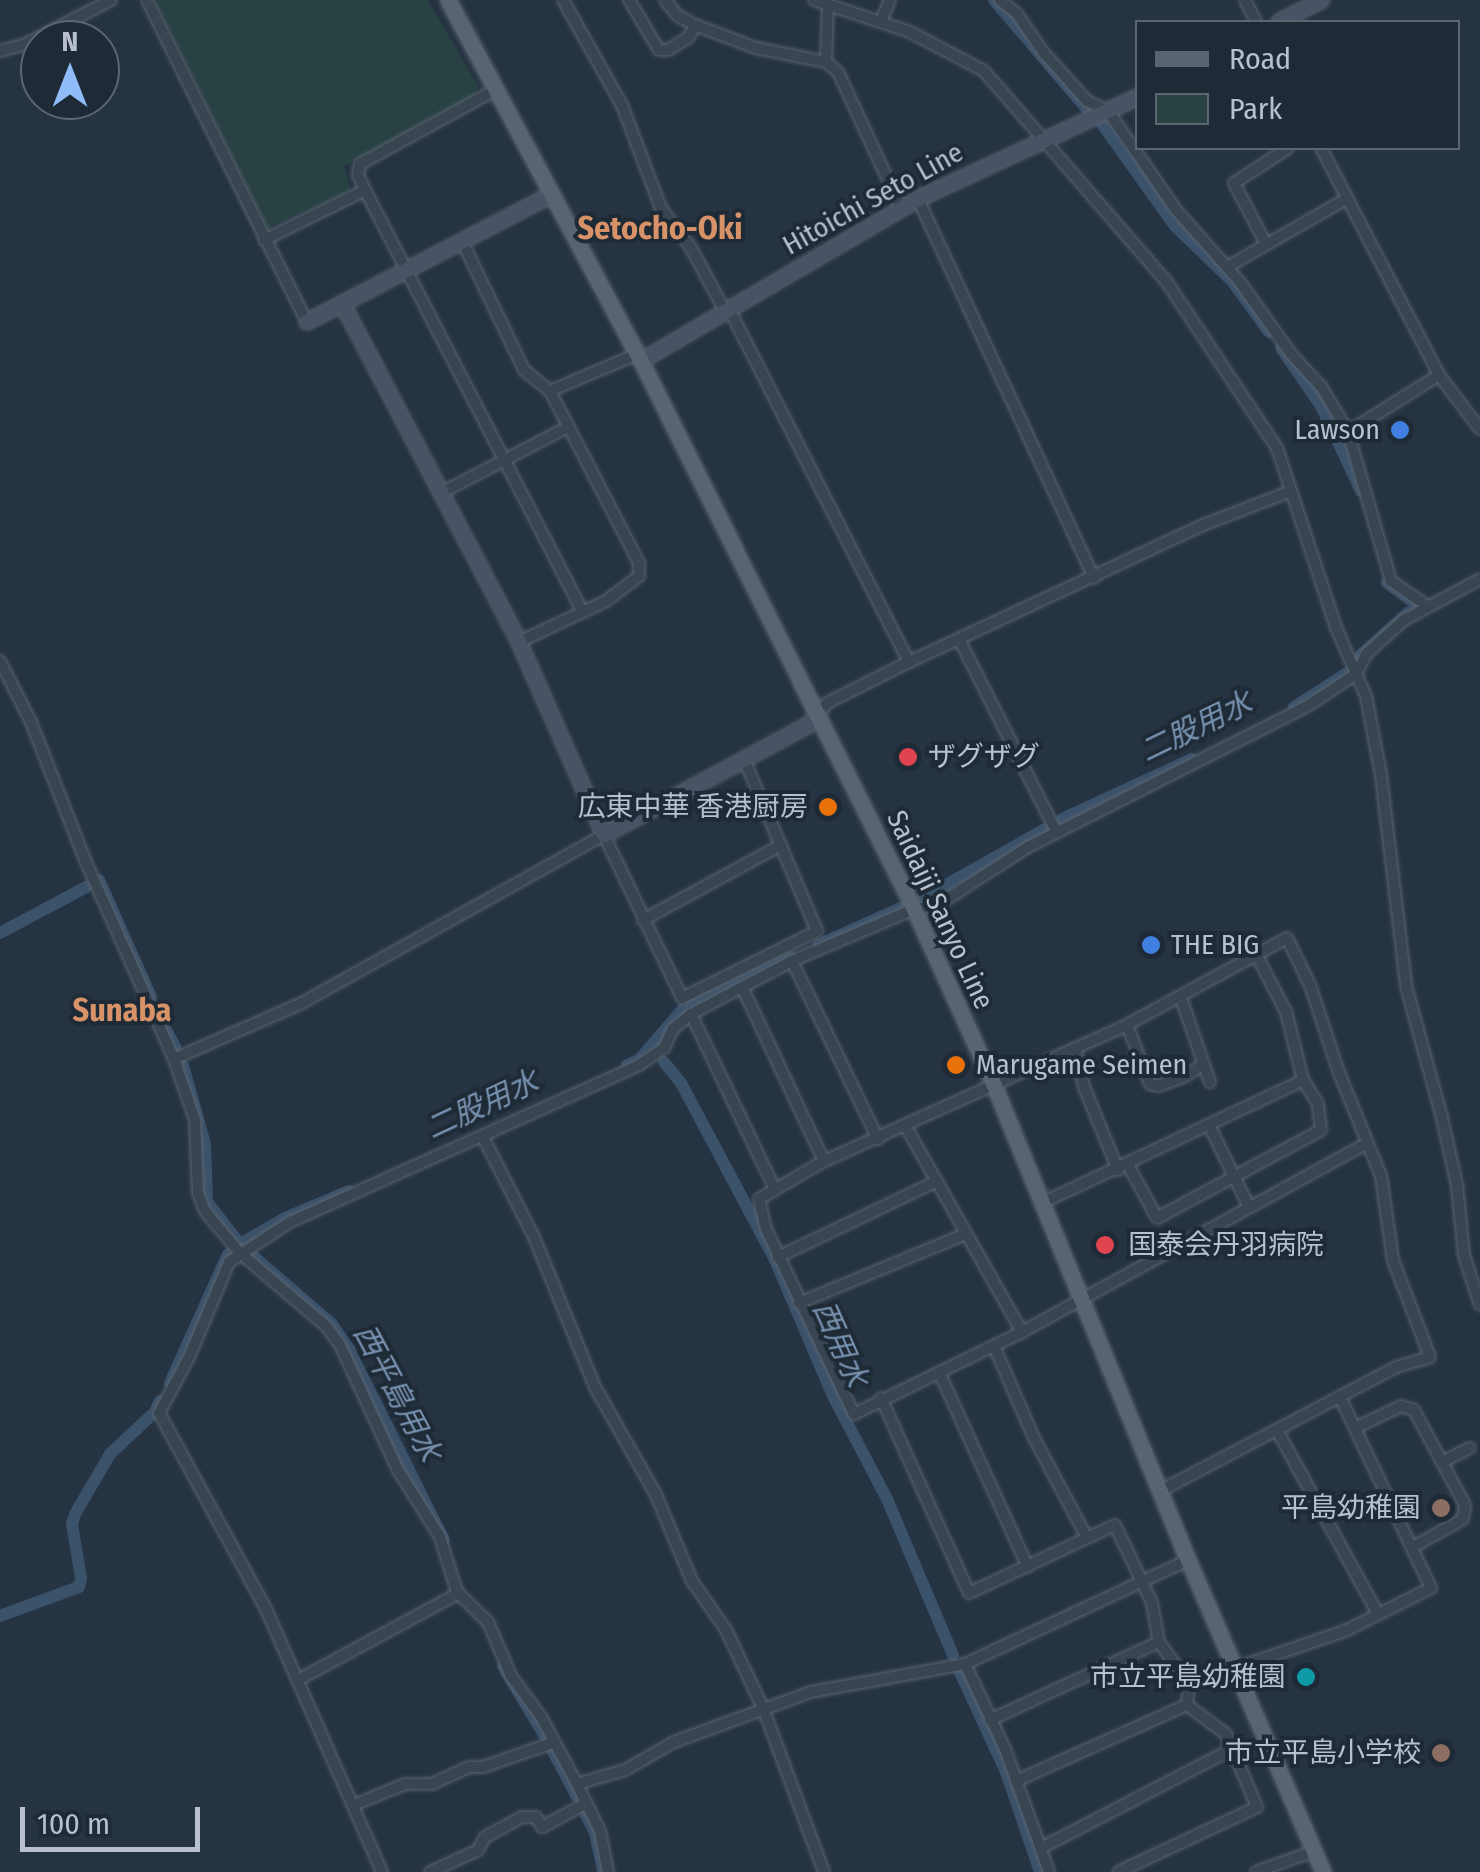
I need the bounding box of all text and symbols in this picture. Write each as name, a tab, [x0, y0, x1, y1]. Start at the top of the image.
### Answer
north arrow	[20, 20, 120, 120]
legend	[1135, 20, 1460, 150]
text: N	[62, 25, 78, 58]
text: Road	[1229, 41, 1291, 77]
text: Park	[1229, 91, 1282, 127]
street label: Hitoichi Seto Line	[777, 136, 969, 262]
district label: Setocho-Oki	[577, 209, 743, 247]
place label: Lawson	[1294, 413, 1380, 447]
marker: Lawson	[1389, 419, 1411, 441]
water label: 二股用水	[1134, 685, 1258, 769]
place label: ザグザグ	[928, 740, 1040, 774]
marker: ザグザグ	[897, 746, 919, 768]
place label: 広東中華 香港厨房	[577, 790, 808, 824]
marker: 広東中華 香港厨房	[817, 796, 839, 818]
street label: Saidaiji Sanyo Line	[879, 805, 1001, 1015]
place label: THE BIG	[1171, 928, 1259, 962]
marker: THE BIG	[1140, 934, 1162, 956]
district label: Sunaba	[73, 991, 171, 1029]
place label: Marugame Seimen	[976, 1048, 1187, 1082]
marker: Marugame Seimen	[945, 1054, 967, 1076]
water label: 二股用水	[420, 1063, 544, 1147]
place label: 国泰会丹羽病院	[1128, 1228, 1324, 1262]
marker: 国泰会丹羽病院	[1092, 1232, 1118, 1258]
water label: 西用水	[805, 1296, 875, 1392]
water label: 西平島用水	[346, 1318, 448, 1468]
place label: 平島幼稚園	[1281, 1491, 1421, 1525]
marker: 平島幼稚園	[1430, 1497, 1452, 1519]
place label: 市立平島幼稚園	[1090, 1660, 1286, 1694]
marker: 市立平島幼稚園	[1295, 1666, 1317, 1688]
place label: 市立平島小学校	[1225, 1736, 1421, 1770]
marker: 市立平島小学校	[1430, 1742, 1452, 1764]
scale bar	[25, 1787, 205, 1849]
text: 100 m	[37, 1806, 110, 1842]

